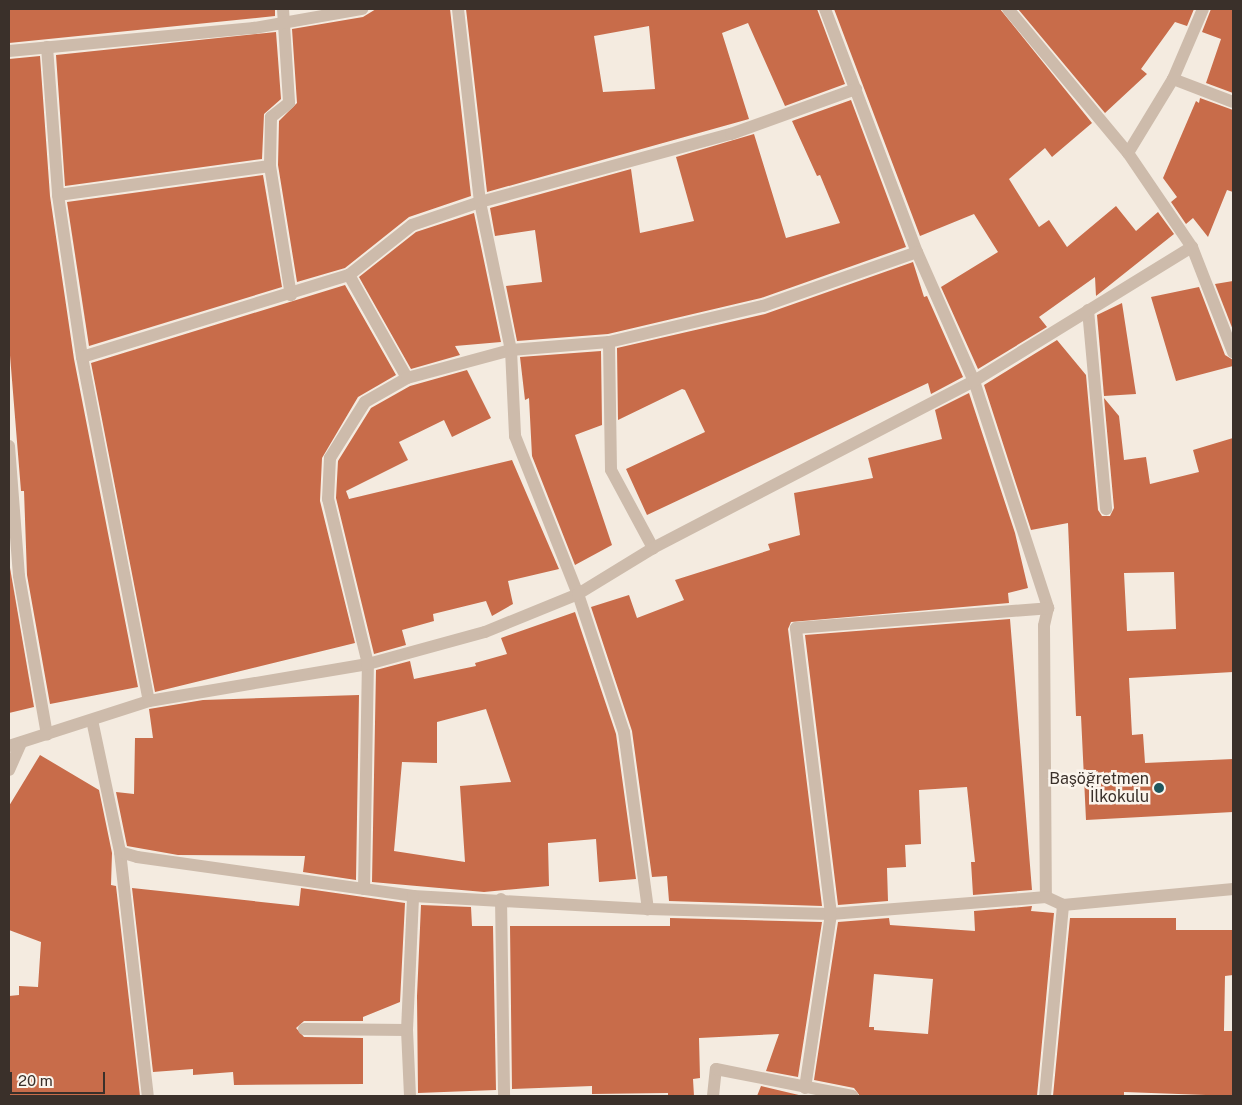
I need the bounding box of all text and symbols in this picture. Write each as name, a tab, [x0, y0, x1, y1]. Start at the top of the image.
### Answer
place label: Başöğretmen İlkokulu	[1049, 769, 1149, 807]
marker: Başöğretmen İlkokulu	[1153, 782, 1165, 794]
scale bar	[12, 1062, 108, 1094]
text: 20 m	[18, 1072, 53, 1089]

